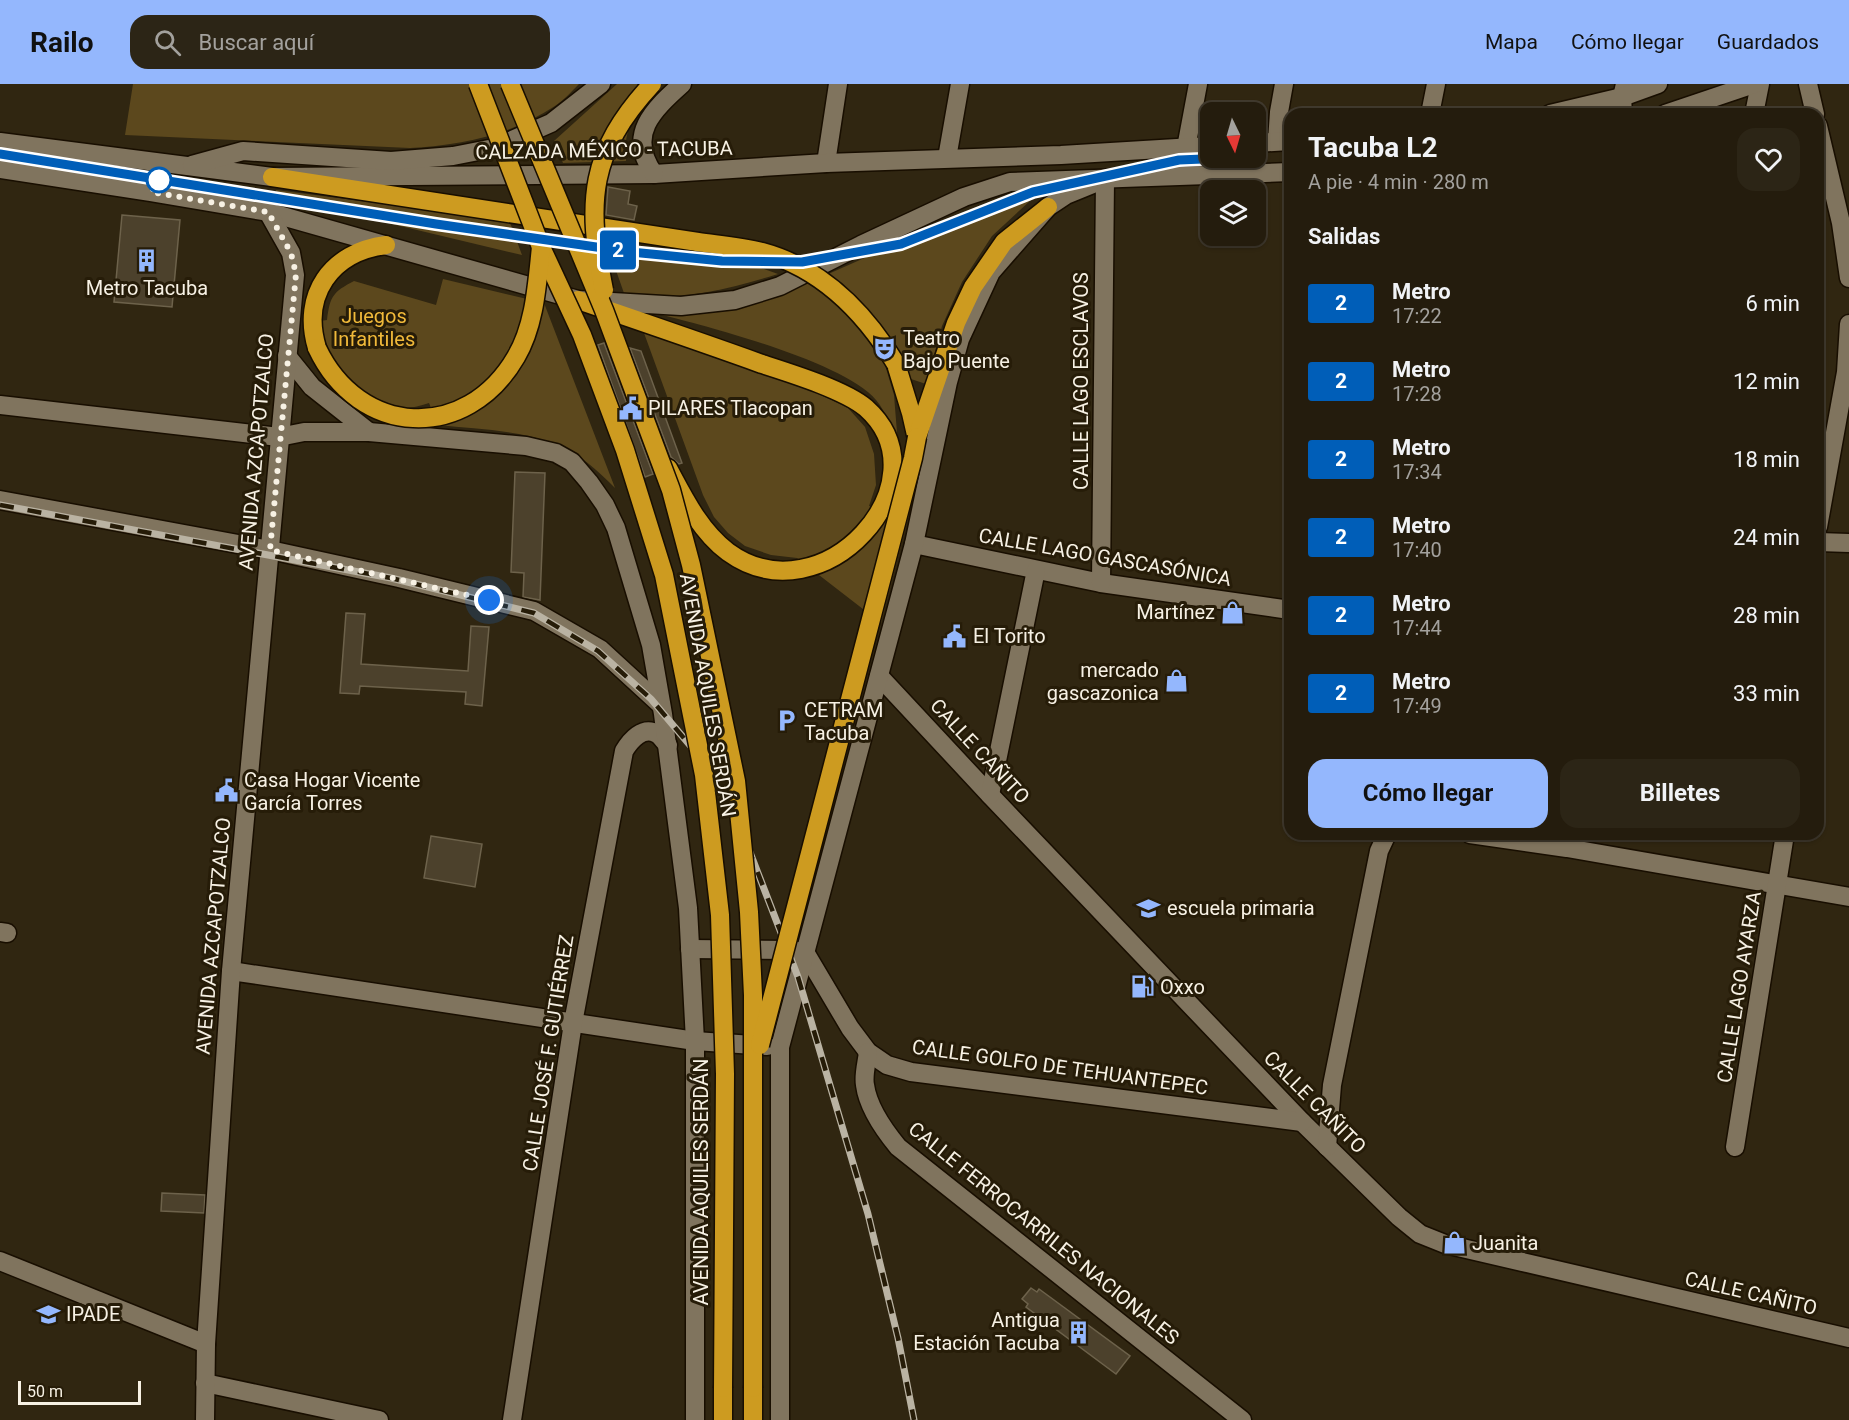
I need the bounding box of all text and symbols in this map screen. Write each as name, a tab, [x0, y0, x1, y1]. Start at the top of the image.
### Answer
search box	[130, 15, 550, 69]
text: Railo	[30, 26, 94, 59]
icon: search	[151, 26, 184, 59]
text: Buscar aquí	[199, 30, 314, 55]
text: Mapa	[1485, 30, 1538, 54]
text: Cómo llegar	[1571, 30, 1684, 54]
text: Guardados	[1717, 30, 1819, 54]
north arrow	[1200, 102, 1266, 168]
map controls	[1200, 102, 1266, 246]
button: heart	[1737, 128, 1800, 191]
text: Tacuba L2	[1308, 131, 1437, 164]
street label: CALZADA MÉXICO - TACUBA	[475, 136, 733, 164]
unlabelled marker	[146, 167, 172, 193]
text: A pie · 4 min · 280 m	[1308, 170, 1489, 194]
button: layers	[1200, 180, 1266, 246]
text: Salidas	[1308, 224, 1380, 249]
line badge: 2	[598, 230, 638, 270]
text: 2	[612, 238, 624, 262]
building icon: Metro Tacuba	[134, 248, 160, 274]
street label: CALLE LAGO ESCLAVOS	[1069, 272, 1093, 490]
place label: Metro Tacuba	[86, 276, 208, 300]
text: Metro	[1392, 279, 1451, 304]
text: 2	[1335, 291, 1347, 315]
text: 6 min	[1745, 291, 1800, 316]
park label: Juegos Infantiles	[333, 304, 415, 351]
text: 17:22	[1392, 304, 1442, 328]
place label: Teatro Bajo Puente	[903, 326, 1010, 373]
street label: AVENIDA AZCAPOTZALCO	[234, 332, 278, 572]
theatre icon: Teatro Bajo Puente	[872, 336, 898, 362]
text: Metro	[1392, 357, 1451, 382]
text: 2	[1335, 369, 1347, 393]
text: 12 min	[1733, 369, 1800, 394]
text: 17:28	[1392, 382, 1442, 406]
public building icon: PILARES Tlacopan	[617, 395, 643, 421]
place label: PILARES Tlacopan	[648, 396, 813, 420]
text: Metro	[1392, 435, 1451, 460]
text: 2	[1335, 447, 1347, 471]
text: 18 min	[1733, 447, 1800, 472]
text: 17:34	[1392, 460, 1442, 484]
text: Metro	[1392, 513, 1451, 538]
street label: CALLE LAGO GASCASÓNICA	[977, 523, 1233, 591]
text: 2	[1335, 525, 1347, 549]
text: 24 min	[1733, 525, 1800, 550]
text: 17:40	[1392, 538, 1442, 562]
street label: AVENIDA AQUILES SERDÁN	[675, 571, 741, 819]
your location	[474, 585, 504, 615]
text: Metro	[1392, 591, 1451, 616]
shop icon: Martínez	[1220, 599, 1246, 625]
place label: Martínez	[1136, 600, 1215, 624]
text: 2	[1335, 603, 1347, 627]
text: 28 min	[1733, 603, 1800, 628]
text: 17:44	[1392, 616, 1442, 640]
public building icon: El Torito	[942, 623, 968, 649]
place label: El Torito	[973, 624, 1046, 648]
place label: mercado gascazonica	[1047, 658, 1159, 705]
shop icon: mercado gascazonica	[1164, 668, 1190, 694]
text: Metro	[1392, 669, 1451, 694]
text: 2	[1335, 681, 1347, 705]
text: 33 min	[1733, 681, 1800, 706]
street label: CALLE CAÑITO	[925, 694, 1035, 808]
text: 17:49	[1392, 694, 1442, 718]
place label: CETRAM Tacuba	[804, 698, 883, 745]
parking icon: CETRAM Tacuba	[773, 708, 799, 734]
button: Cómo llegar	[1308, 759, 1548, 828]
button: Billetes	[1560, 759, 1800, 828]
place label: Casa Hogar Vicente García Torres	[244, 768, 420, 815]
public building icon: Casa Hogar Vicente García Torres	[213, 778, 239, 804]
street label: AVENIDA AZCAPOTZALCO	[191, 816, 235, 1056]
street label: CALLE LAGO AYARZA	[1712, 889, 1766, 1085]
school or university icon: escuela primaria	[1136, 895, 1162, 921]
place label: escuela primaria	[1167, 896, 1315, 920]
street label: CALLE JOSÉ F. GUTIÉRREZ	[517, 933, 579, 1173]
fuel station icon: Oxxo	[1129, 974, 1155, 1000]
place label: Oxxo	[1160, 975, 1205, 999]
street label: CALLE GOLFO DE TEHUANTEPEC	[910, 1034, 1210, 1100]
street label: CALLE CAÑITO	[1259, 1046, 1371, 1158]
street label: AVENIDA AQUILES SERDÁN	[689, 1059, 713, 1305]
street label: CALLE FERROCARRILES NACIONALES	[904, 1116, 1184, 1350]
shop icon: Juanita	[1441, 1230, 1467, 1256]
place label: Juanita	[1472, 1231, 1538, 1255]
street label: CALLE CAÑITO	[1683, 1266, 1819, 1320]
school or university icon: IPADE	[35, 1301, 61, 1327]
place label: IPADE	[66, 1302, 120, 1326]
place label: Antigua Estación Tacuba	[913, 1308, 1060, 1355]
building icon: Antigua Estación Tacuba	[1065, 1319, 1091, 1345]
scale bar	[18, 1378, 141, 1406]
text: 50 m	[27, 1382, 63, 1401]

